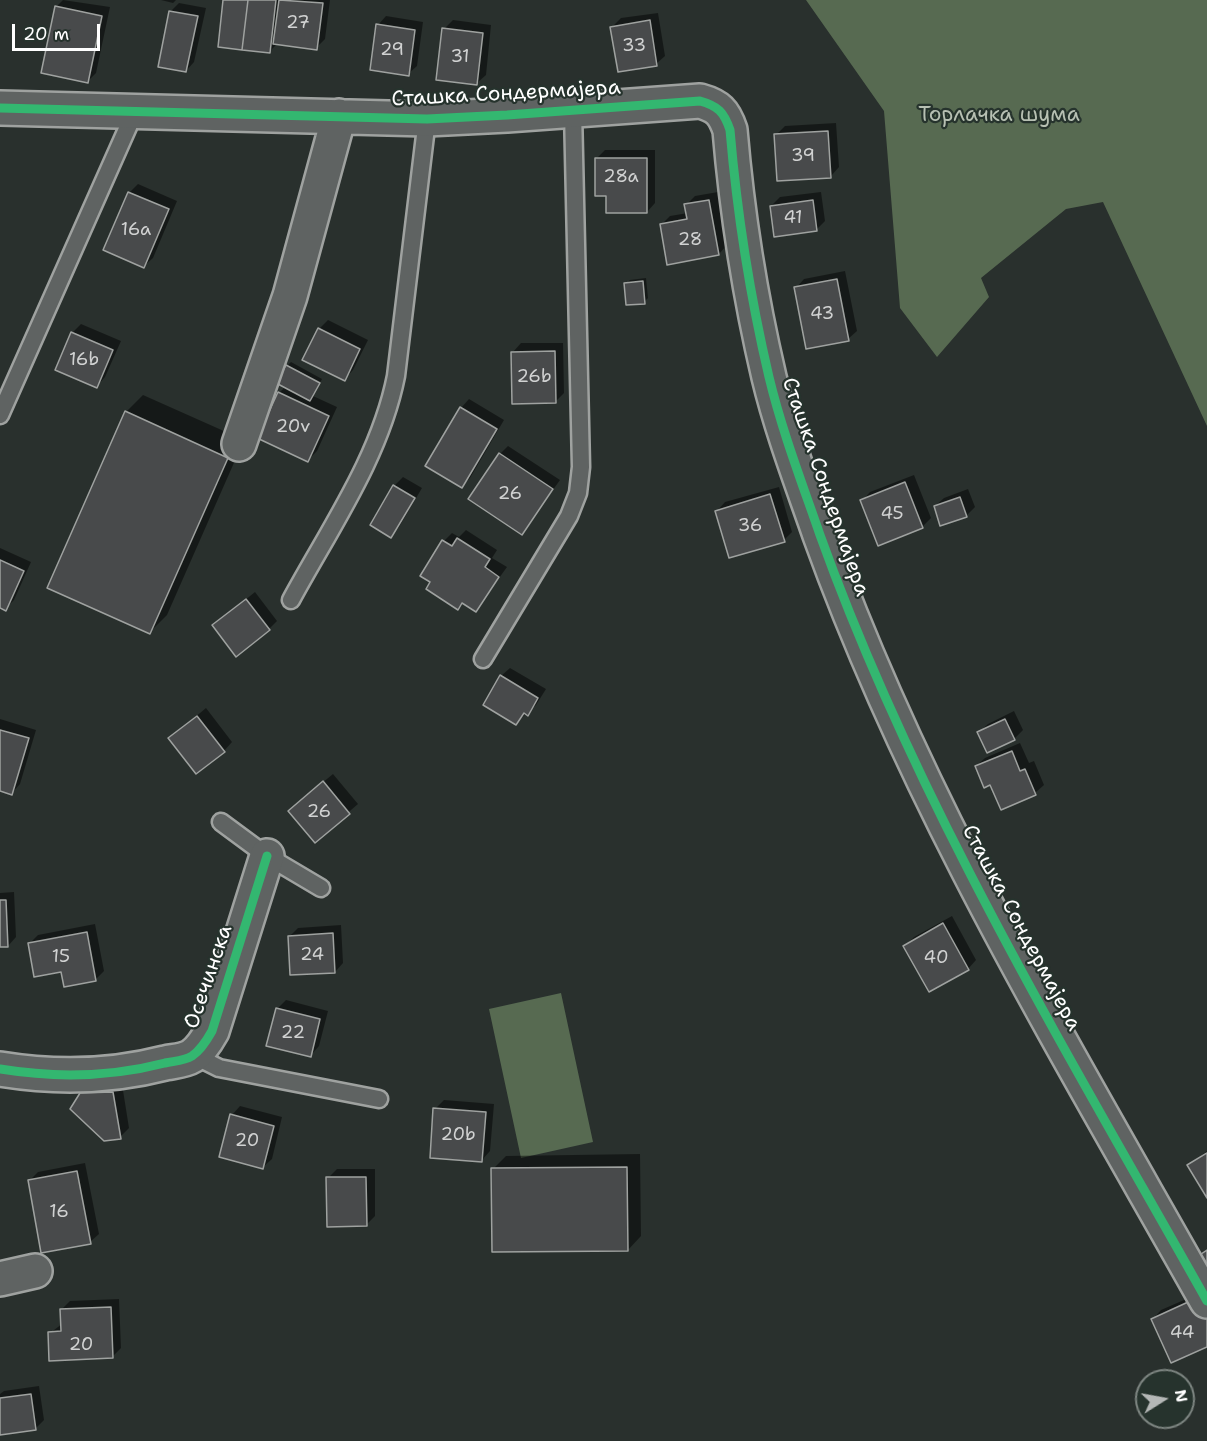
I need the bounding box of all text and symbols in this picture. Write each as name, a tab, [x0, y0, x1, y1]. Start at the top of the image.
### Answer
scale bar	[15, 12, 104, 50]
house number: 27	[286, 12, 310, 34]
text: 20 m	[23, 22, 69, 46]
house number: 33	[622, 35, 646, 57]
house number: 29	[380, 39, 404, 61]
house number: 31	[450, 46, 470, 68]
street label: Сташка Сондермајера	[391, 75, 621, 113]
park label: Торлачка шума	[918, 103, 1080, 129]
house number: 39	[791, 145, 815, 167]
house number: 28a	[603, 166, 639, 188]
house number: 41	[783, 207, 803, 229]
house number: 16a	[121, 219, 151, 241]
house number: 28	[678, 229, 702, 251]
house number: 43	[810, 303, 834, 325]
house number: 16b	[69, 349, 99, 371]
house number: 26b	[516, 366, 552, 388]
street label: Сташка Сондермајера	[776, 374, 874, 600]
house number: 20v	[276, 416, 310, 438]
house number: 26	[498, 483, 522, 505]
house number: 45	[880, 503, 904, 525]
house number: 36	[738, 515, 762, 537]
house number: 26	[307, 801, 331, 823]
street label: Сташка Сондермајера	[956, 821, 1086, 1035]
street label: Осечинска	[179, 922, 239, 1032]
house number: 24	[300, 944, 324, 966]
house number: 15	[52, 946, 70, 968]
house number: 40	[923, 947, 949, 969]
house number: 22	[281, 1022, 305, 1044]
house number: 20b	[440, 1124, 476, 1146]
house number: 20	[235, 1130, 259, 1152]
house number: 16	[49, 1201, 69, 1223]
house number: 44	[1170, 1322, 1194, 1344]
house number: 20	[69, 1334, 93, 1356]
north arrow	[1135, 1369, 1195, 1429]
text: N	[1170, 1388, 1193, 1404]

